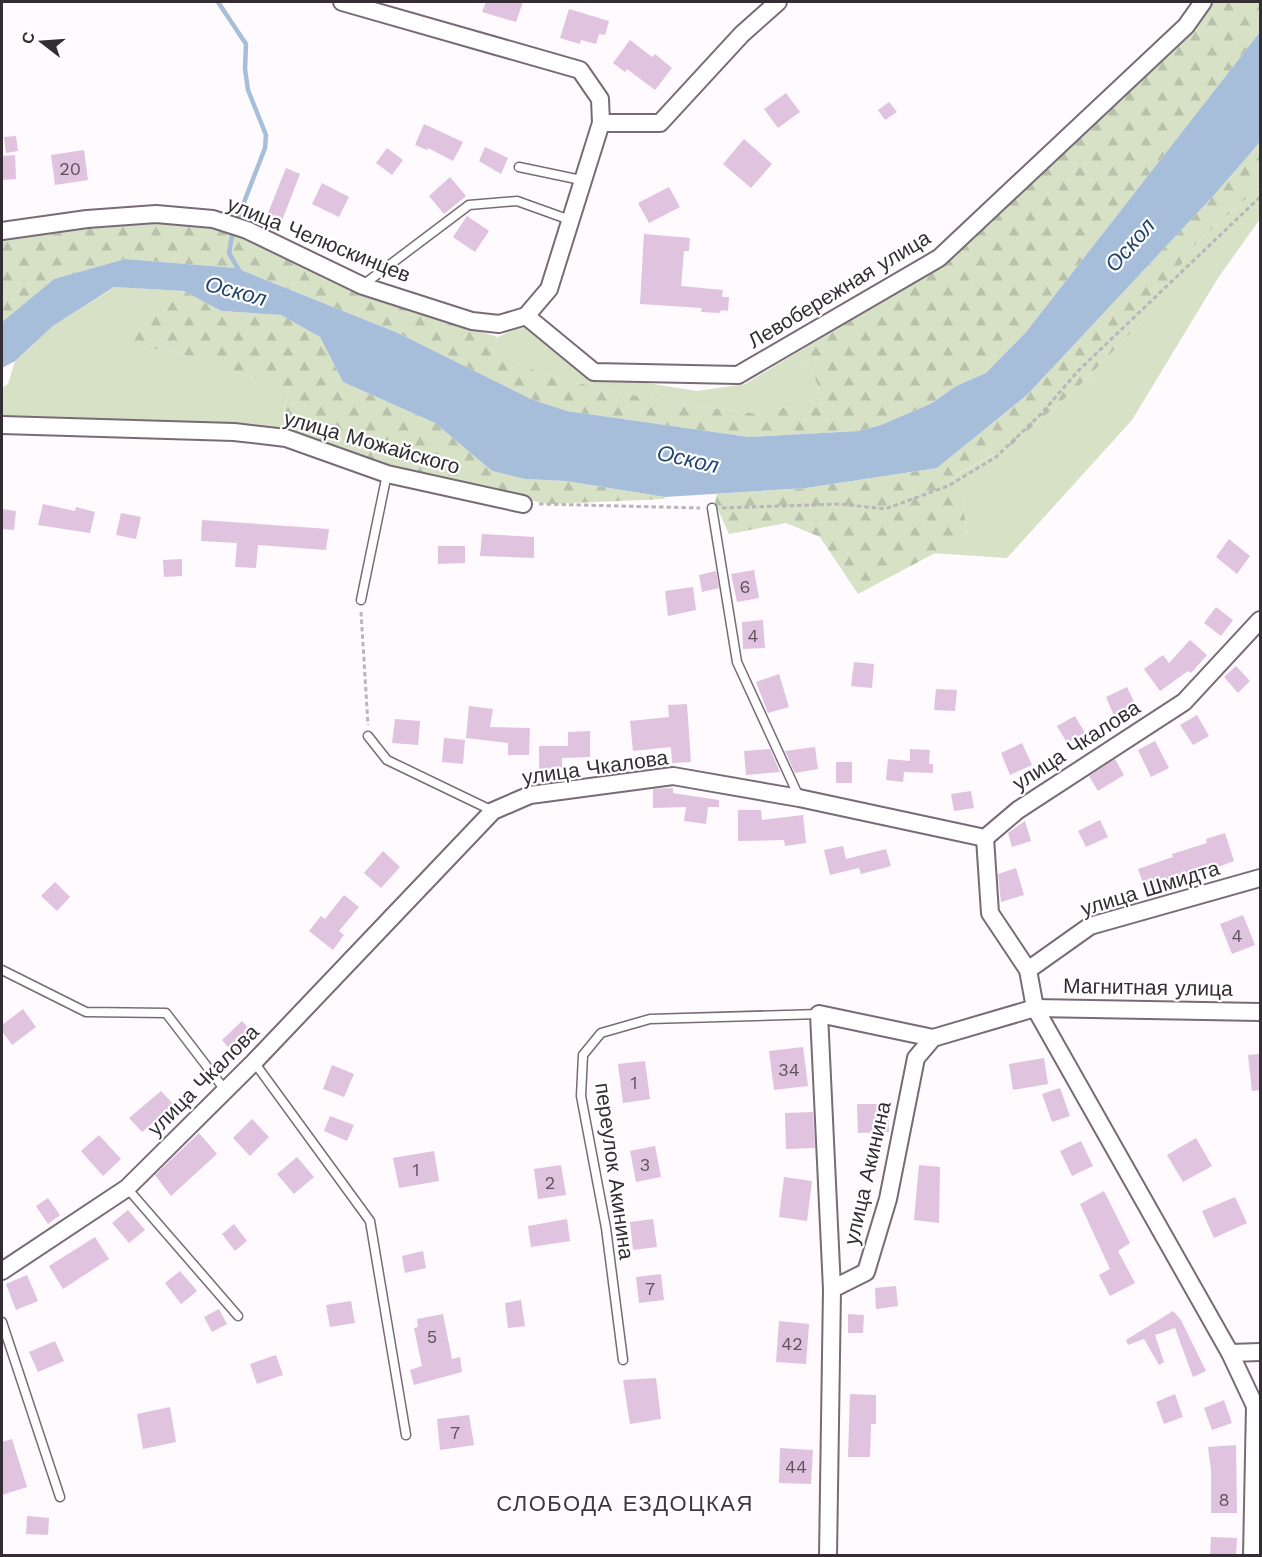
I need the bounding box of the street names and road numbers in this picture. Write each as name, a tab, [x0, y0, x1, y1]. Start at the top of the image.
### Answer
street label: улица Челюскинцев	[224, 191, 414, 287]
street label: Левобережная улица	[743, 224, 935, 353]
street label: улица Можайского	[281, 405, 463, 479]
street label: улица Чкалова	[1008, 694, 1145, 796]
street label: улица Чкалова	[520, 744, 670, 790]
street label: улица Шмидта	[1078, 855, 1223, 921]
street label: Магнитная улица	[1063, 973, 1233, 1001]
street label: улица Чкалова	[142, 1019, 264, 1141]
street label: переулок Акинина	[590, 1081, 640, 1261]
street label: улица Акинина	[838, 1099, 896, 1247]

